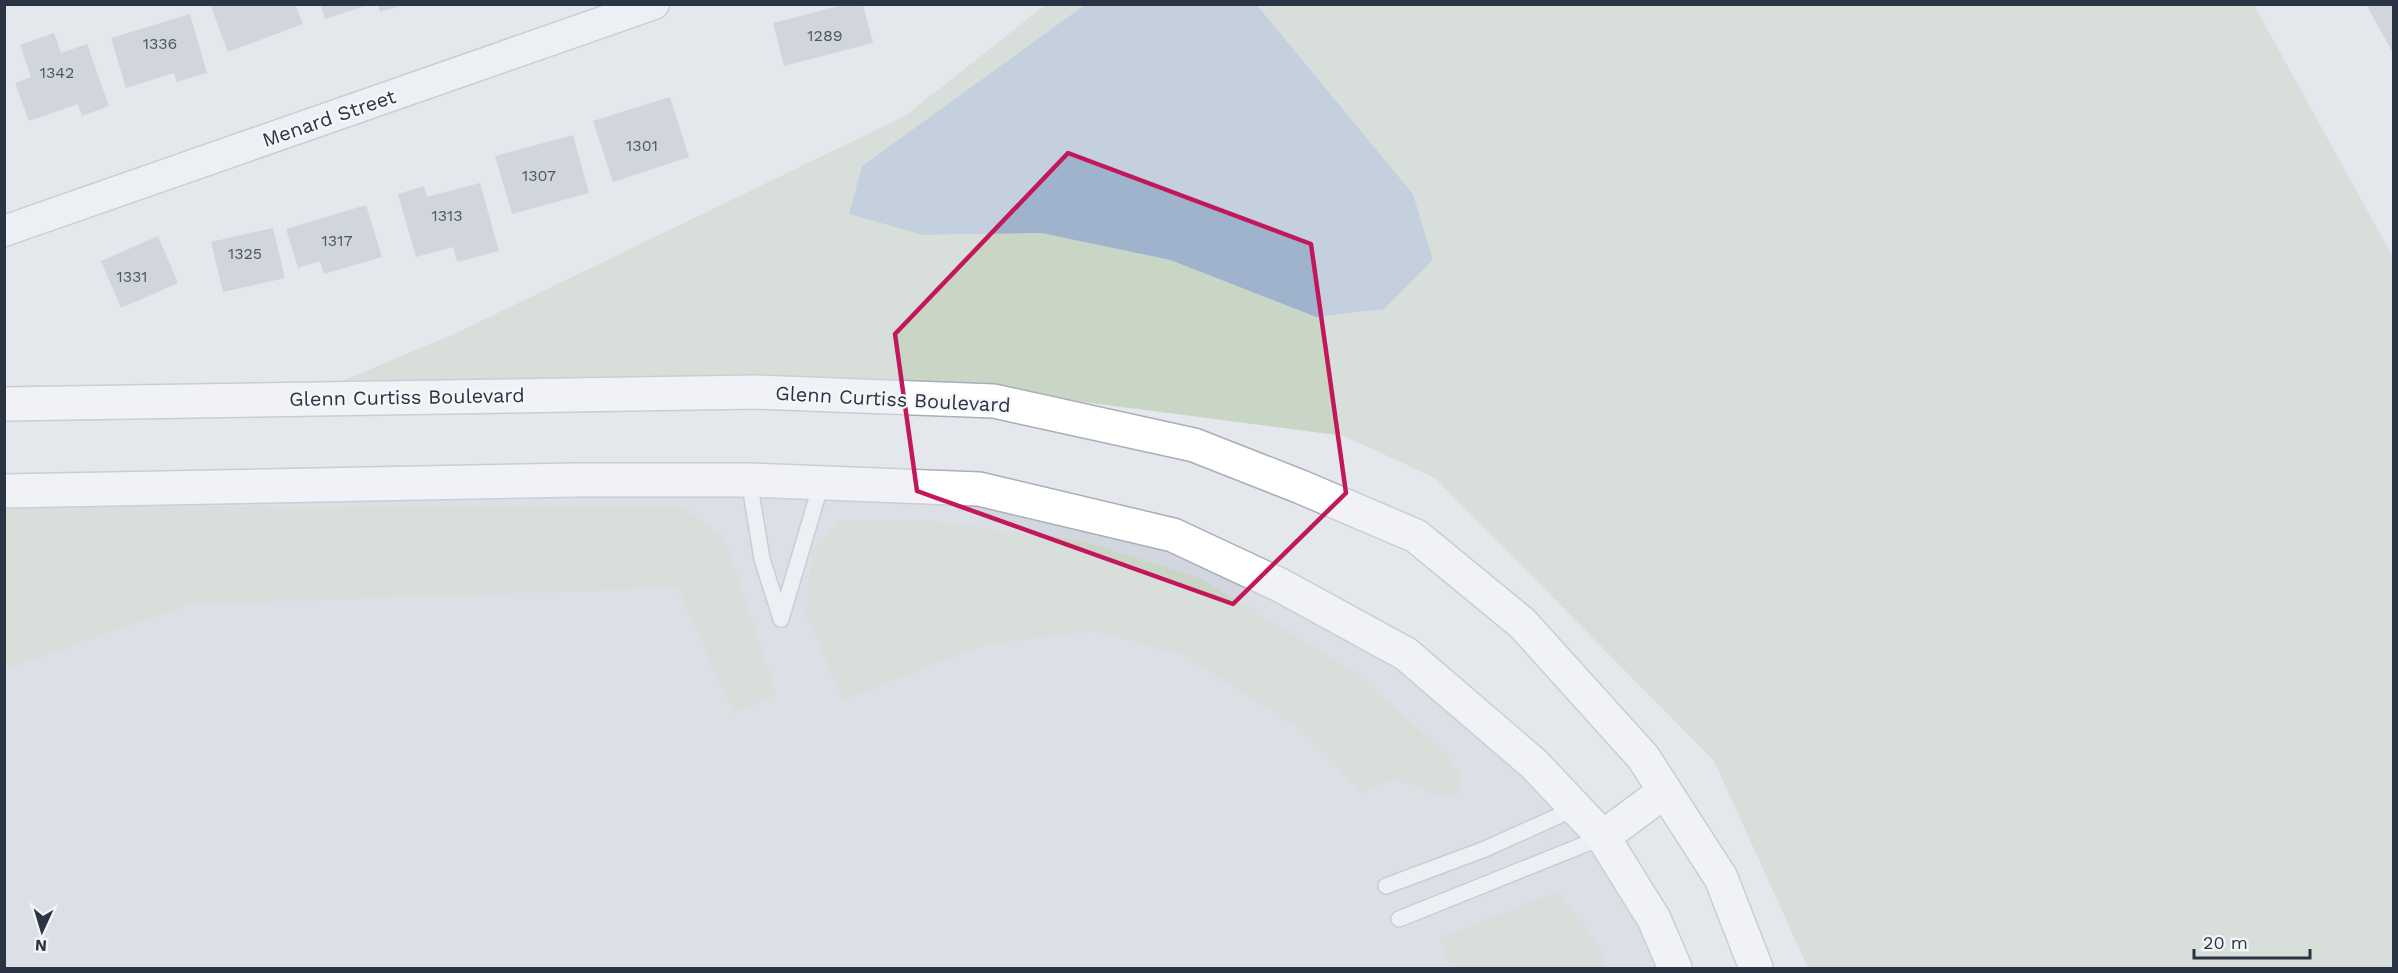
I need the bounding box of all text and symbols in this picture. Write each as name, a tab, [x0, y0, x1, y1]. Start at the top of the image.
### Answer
house number: 1289	[807, 26, 843, 45]
house number: 1336	[143, 34, 177, 53]
house number: 1342	[40, 63, 74, 82]
street label: Menard Street	[259, 84, 399, 152]
house number: 1301	[626, 136, 658, 155]
house number: 1307	[522, 166, 556, 185]
house number: 1313	[431, 206, 463, 225]
house number: 1317	[322, 231, 352, 250]
house number: 1325	[228, 244, 262, 263]
house number: 1331	[116, 267, 148, 286]
street label: Glenn Curtiss Boulevard	[775, 381, 1011, 417]
street label: Glenn Curtiss Boulevard	[289, 383, 525, 411]
north arrow	[12, 901, 72, 961]
scale bar	[2194, 922, 2310, 960]
text: 20 m	[2203, 932, 2248, 953]
text: N	[34, 936, 48, 955]

